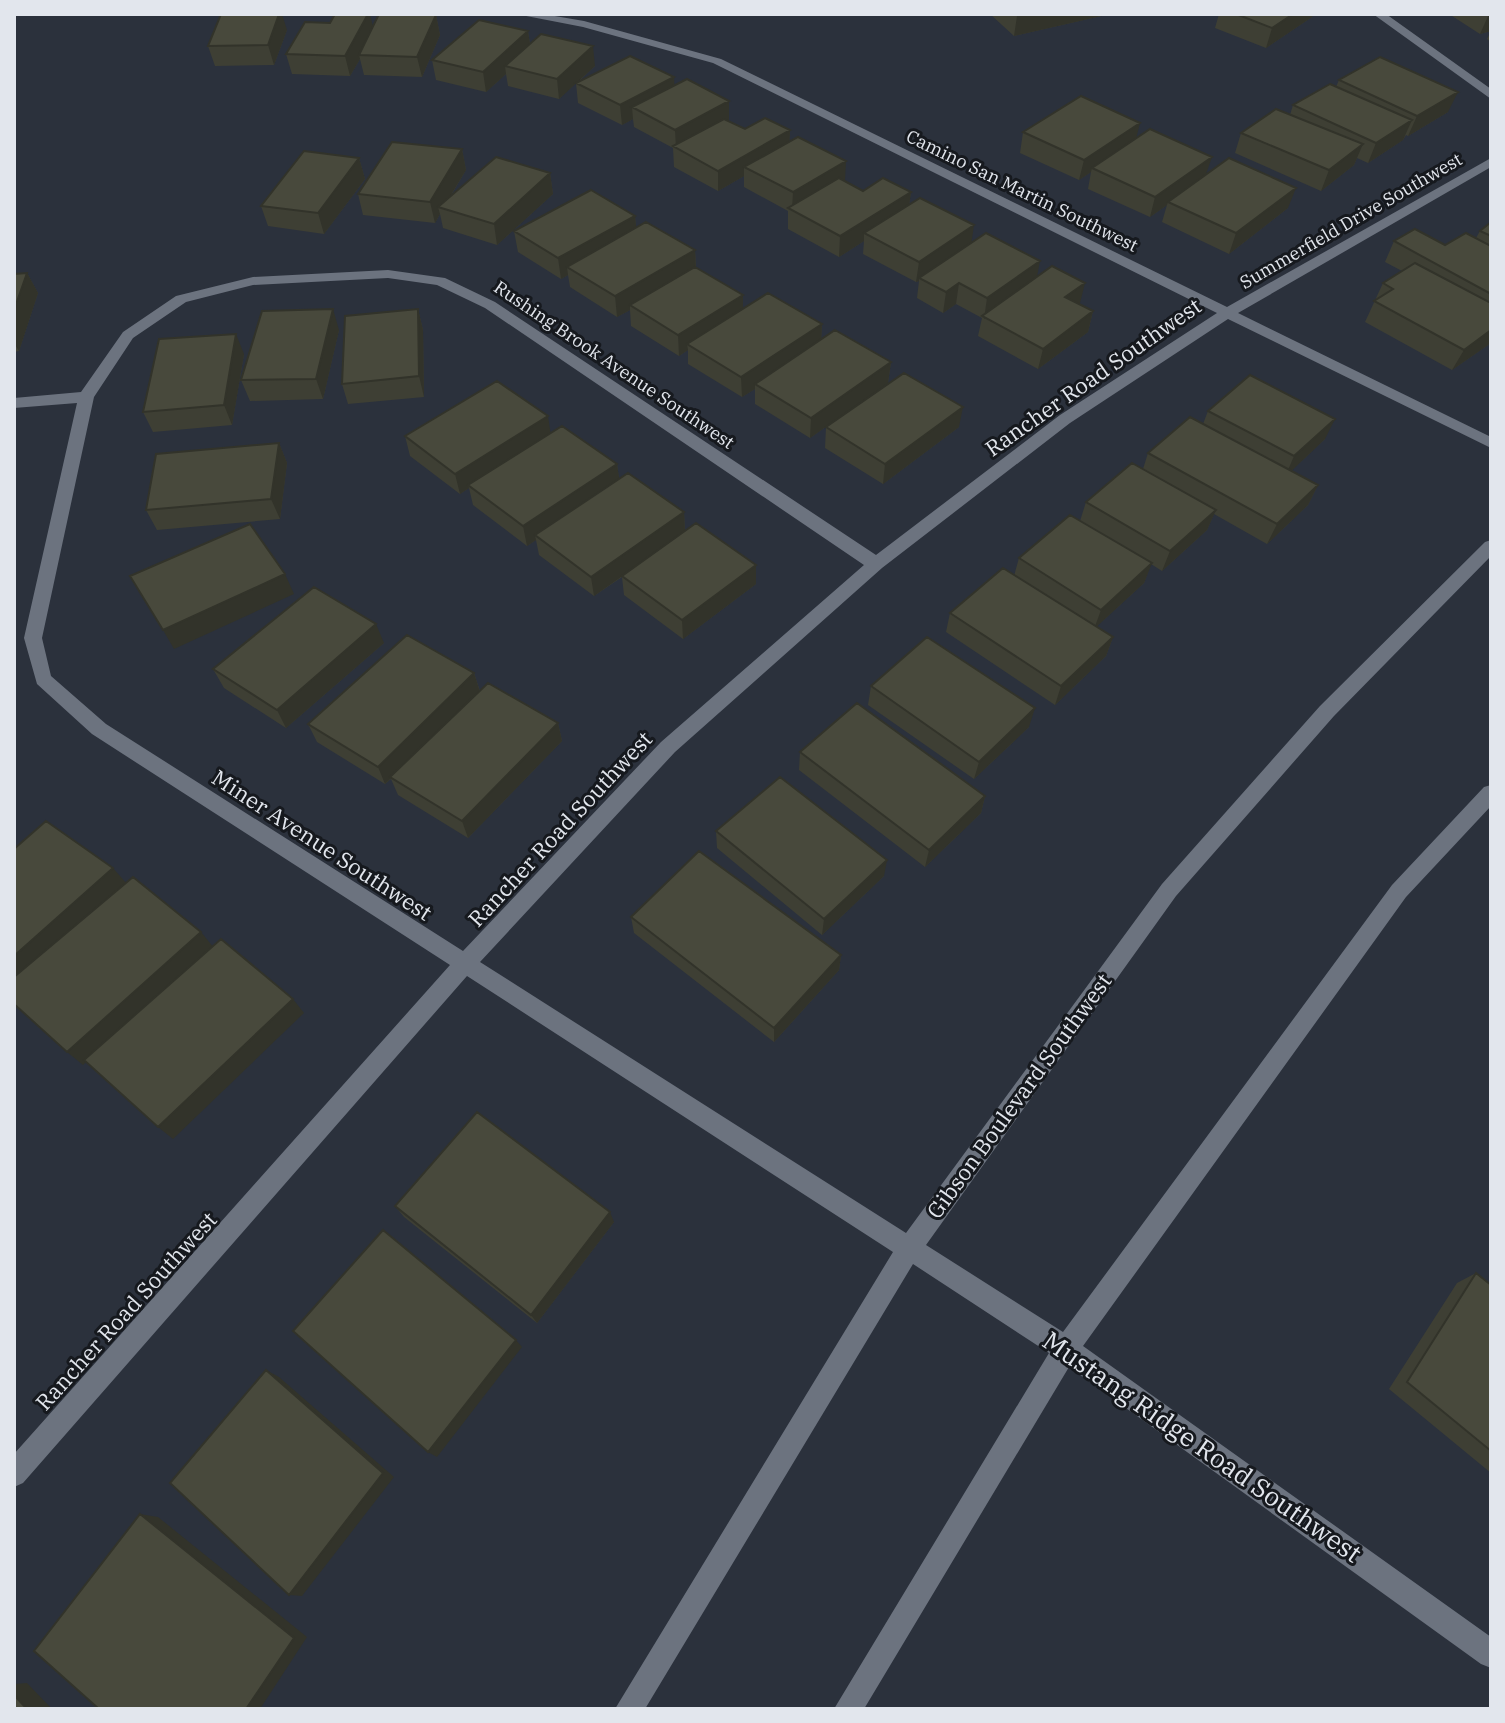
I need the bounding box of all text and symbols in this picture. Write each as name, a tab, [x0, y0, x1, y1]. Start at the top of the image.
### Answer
street label: Camino San Martin Southwest	[902, 124, 1142, 257]
street label: Summerfield Drive Southwest	[1235, 147, 1466, 294]
street label: Rushing Brook Avenue Southwest	[490, 275, 739, 454]
street label: Rancher Road Southwest	[979, 291, 1207, 462]
street label: Rancher Road Southwest	[461, 724, 658, 933]
street label: Miner Avenue Southwest	[207, 763, 438, 927]
street label: Gibson Boulevard Southwest	[920, 967, 1118, 1224]
street label: Rancher Road Southwest	[29, 1205, 223, 1416]
street label: Mustang Ridge Road Southwest	[1036, 1323, 1369, 1570]

